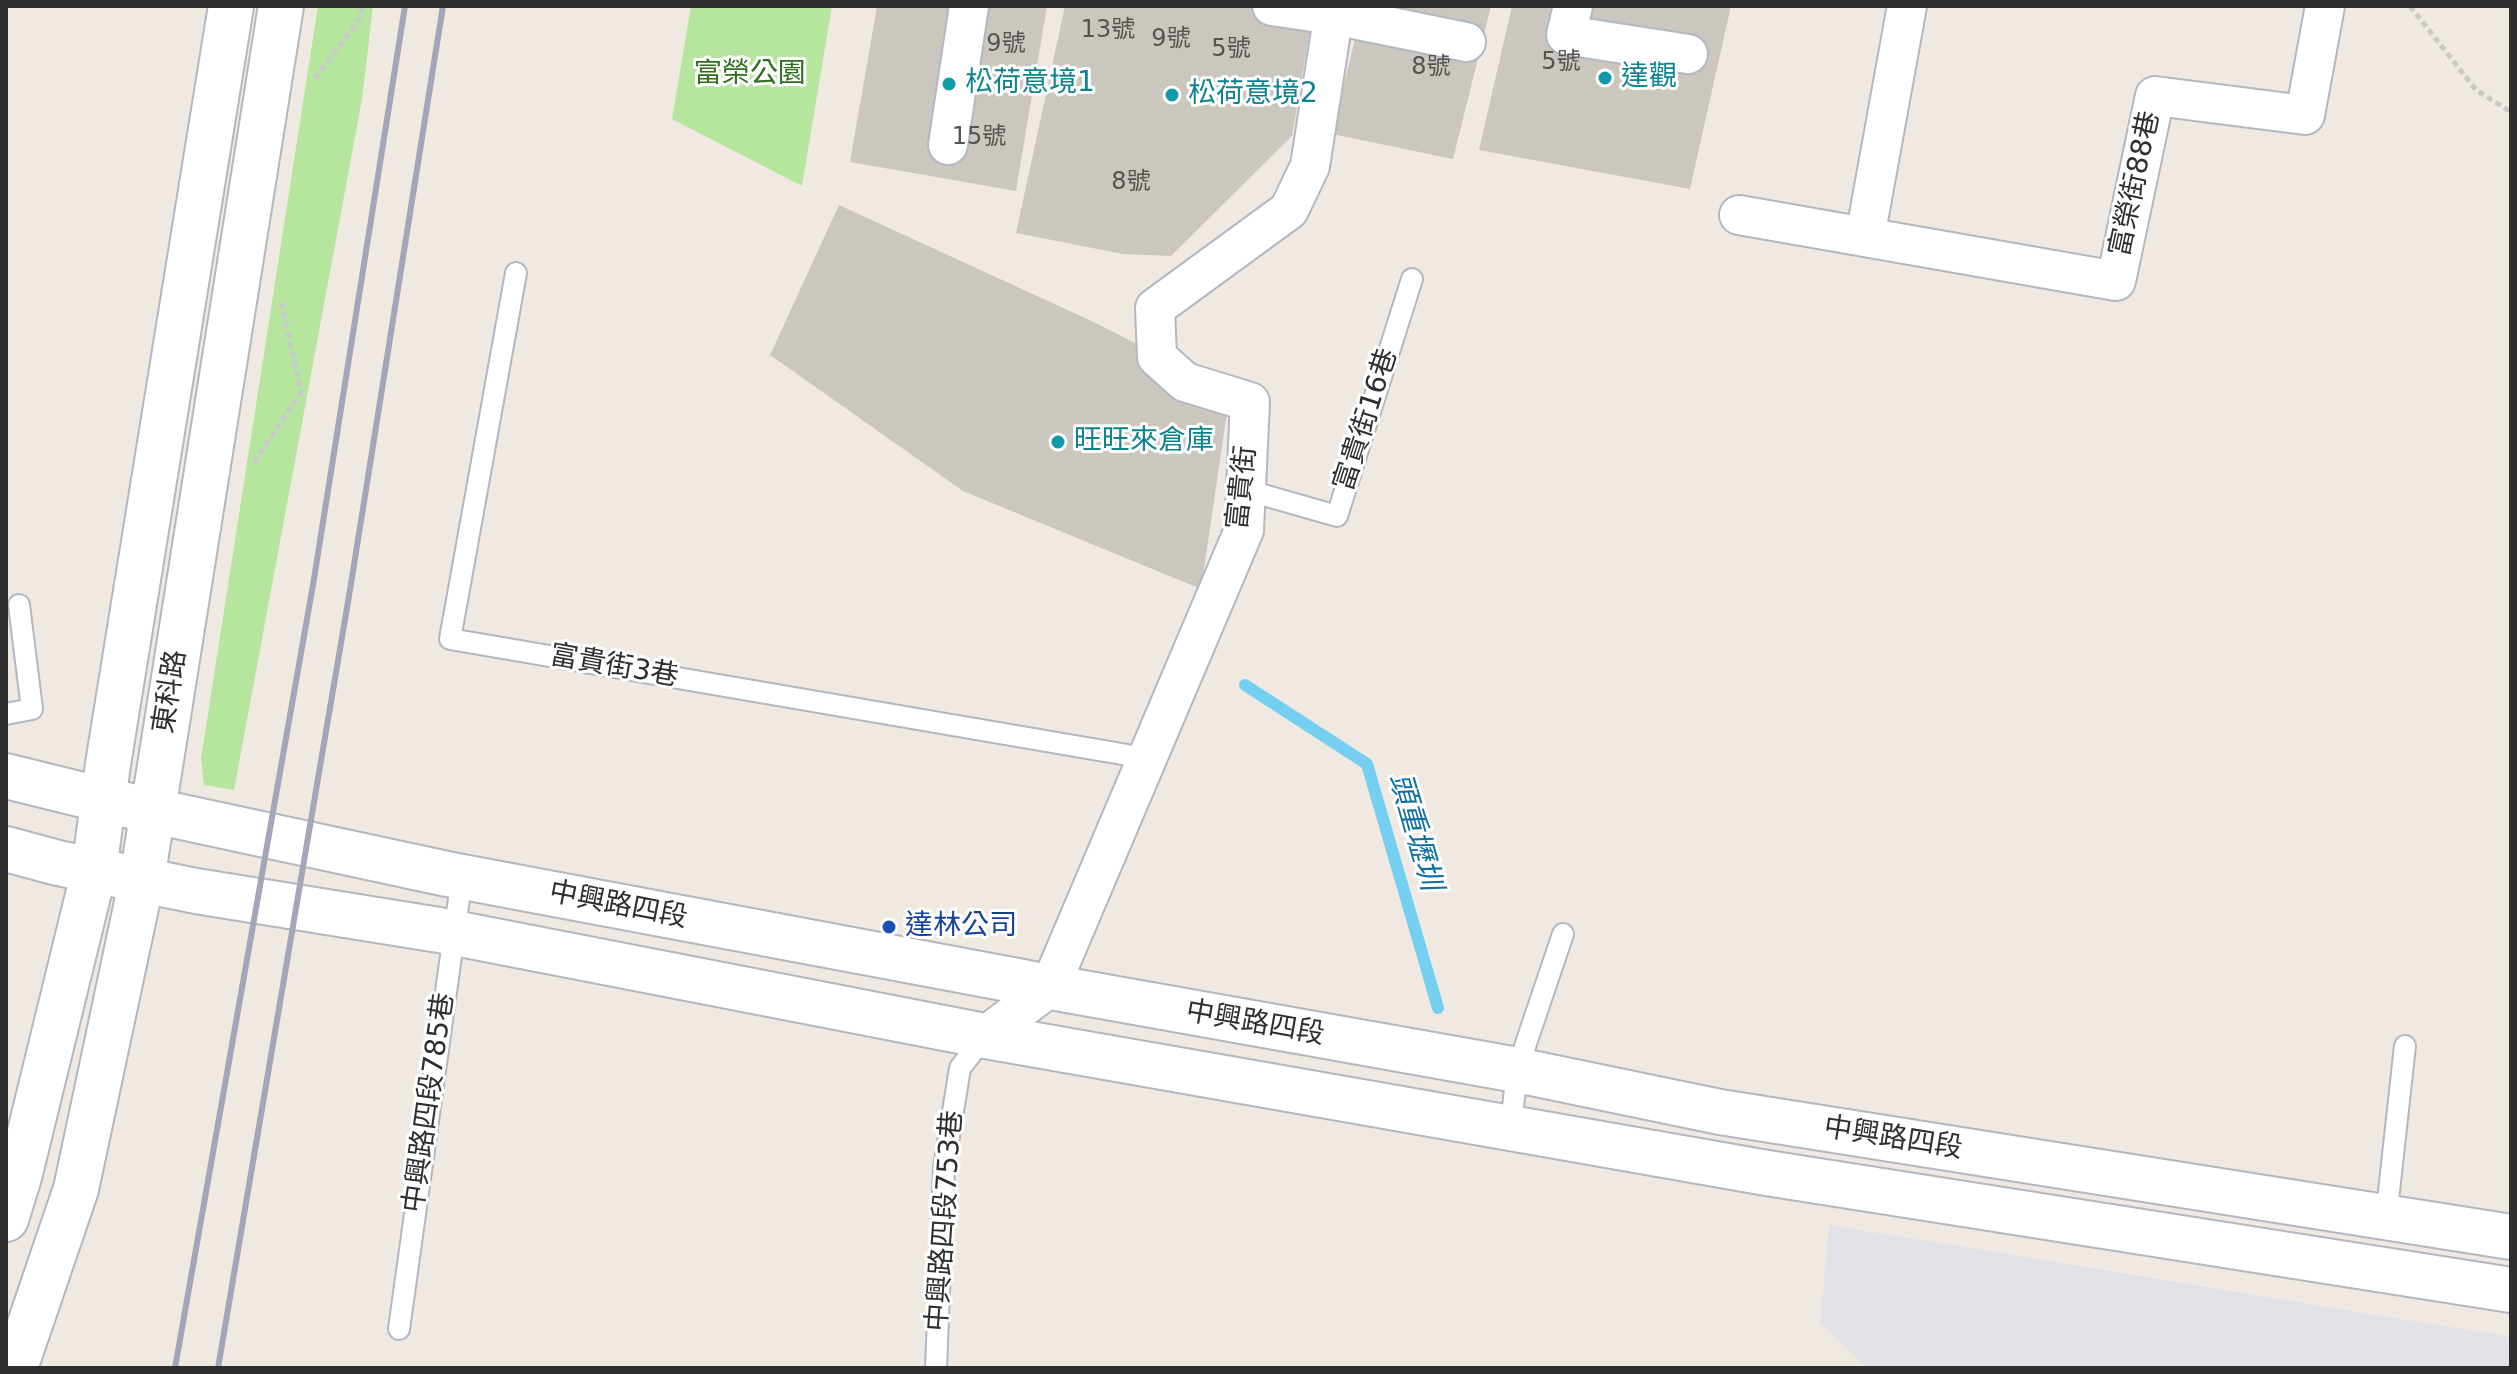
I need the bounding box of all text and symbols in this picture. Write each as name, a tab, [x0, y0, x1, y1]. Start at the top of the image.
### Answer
house number: 13號	[1081, 17, 1135, 45]
house number: 9號	[1151, 26, 1191, 54]
house number: 9號	[986, 31, 1026, 59]
house number: 5號	[1211, 36, 1251, 64]
house number: 5號	[1541, 49, 1581, 77]
house number: 8號	[1411, 54, 1451, 82]
park label: 富榮公園	[694, 58, 806, 92]
place label: 達觀	[1621, 61, 1677, 95]
place label: 松荷意境1	[965, 67, 1095, 101]
marker: 達觀	[1596, 69, 1614, 87]
marker: 松荷意境1	[940, 75, 958, 93]
place label: 松荷意境2	[1188, 78, 1318, 112]
marker: 松荷意境2	[1163, 86, 1181, 104]
street label: 富榮街88巷	[2104, 108, 2168, 260]
house number: 15號	[952, 124, 1006, 152]
house number: 8號	[1111, 169, 1151, 197]
street label: 富貴街16巷	[1328, 345, 1406, 495]
place label: 旺旺來倉庫	[1074, 425, 1214, 459]
marker: 旺旺來倉庫	[1049, 433, 1067, 451]
street label: 富貴街	[1222, 444, 1264, 532]
street label: 富貴街3巷	[547, 639, 681, 695]
street label: 東科路	[148, 648, 194, 736]
water label: 頭重壢圳	[1380, 769, 1448, 895]
street label: 中興路四段	[546, 876, 690, 936]
place label: 達林公司	[905, 910, 1017, 944]
marker: 達林公司	[880, 918, 898, 936]
street label: 中興路四段785巷	[398, 991, 462, 1215]
street label: 中興路四段	[1183, 995, 1327, 1053]
street label: 中興路四段753巷	[922, 1109, 970, 1333]
street label: 中興路四段	[1821, 1111, 1965, 1167]

